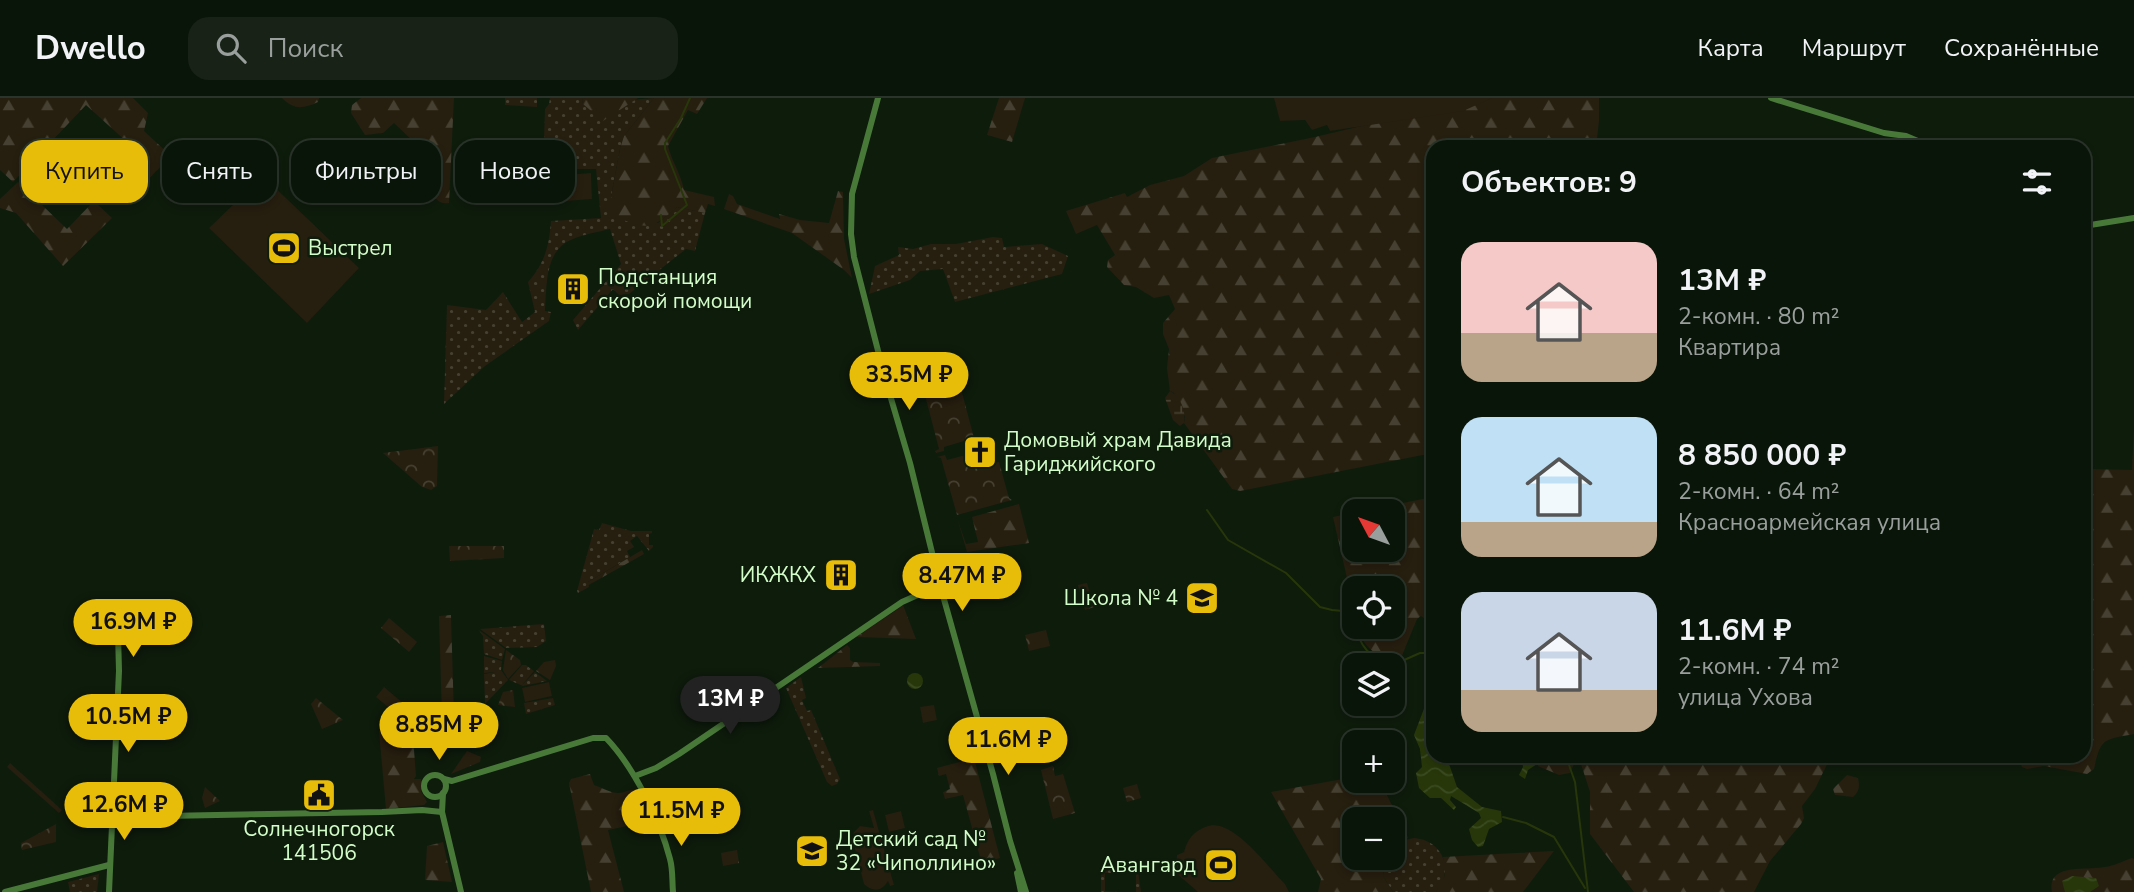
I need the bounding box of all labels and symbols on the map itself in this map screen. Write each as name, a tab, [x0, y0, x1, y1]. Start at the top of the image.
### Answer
sports icon: Выстрел	[265, 229, 303, 267]
place label: Выстрел	[308, 234, 393, 262]
place label: Подстанция скорой помощи	[598, 263, 752, 315]
building icon: Подстанция скорой помощи	[554, 270, 592, 308]
pin: 33.5M ₽	[844, 352, 974, 412]
place label: Домовый храм Давида Гариджийского	[1004, 426, 1232, 478]
church icon: Домовый храм Давида Гариджийского	[961, 433, 999, 471]
north arrow	[1342, 499, 1405, 562]
pin: 8.47M ₽	[897, 554, 1027, 613]
building icon: ИКЖКХ	[822, 556, 860, 594]
place label: ИКЖКХ	[740, 561, 816, 589]
school or university icon: Школа № 4	[1183, 579, 1221, 617]
place label: Школа № 4	[1064, 584, 1178, 612]
pin: 16.9M ₽	[68, 600, 198, 659]
pin: 13M ₽	[681, 676, 779, 736]
pin: 10.5M ₽	[63, 694, 193, 754]
pin: 8.85M ₽	[374, 702, 504, 762]
pin: 11.6M ₽	[943, 718, 1073, 777]
public building icon: Солнечногорск 141506	[300, 776, 338, 814]
pin: 12.6M ₽	[59, 782, 189, 842]
pin: 11.5M ₽	[616, 788, 746, 848]
place label: Солнечногорск 141506	[243, 815, 396, 867]
place label: Детский сад № 32 «Чиполлино»	[836, 825, 996, 877]
school or university icon: Детский сад № 32 «Чиполлино»	[793, 832, 831, 870]
sports icon: Авангард	[1202, 846, 1240, 884]
place label: Авангард	[1100, 851, 1196, 879]

